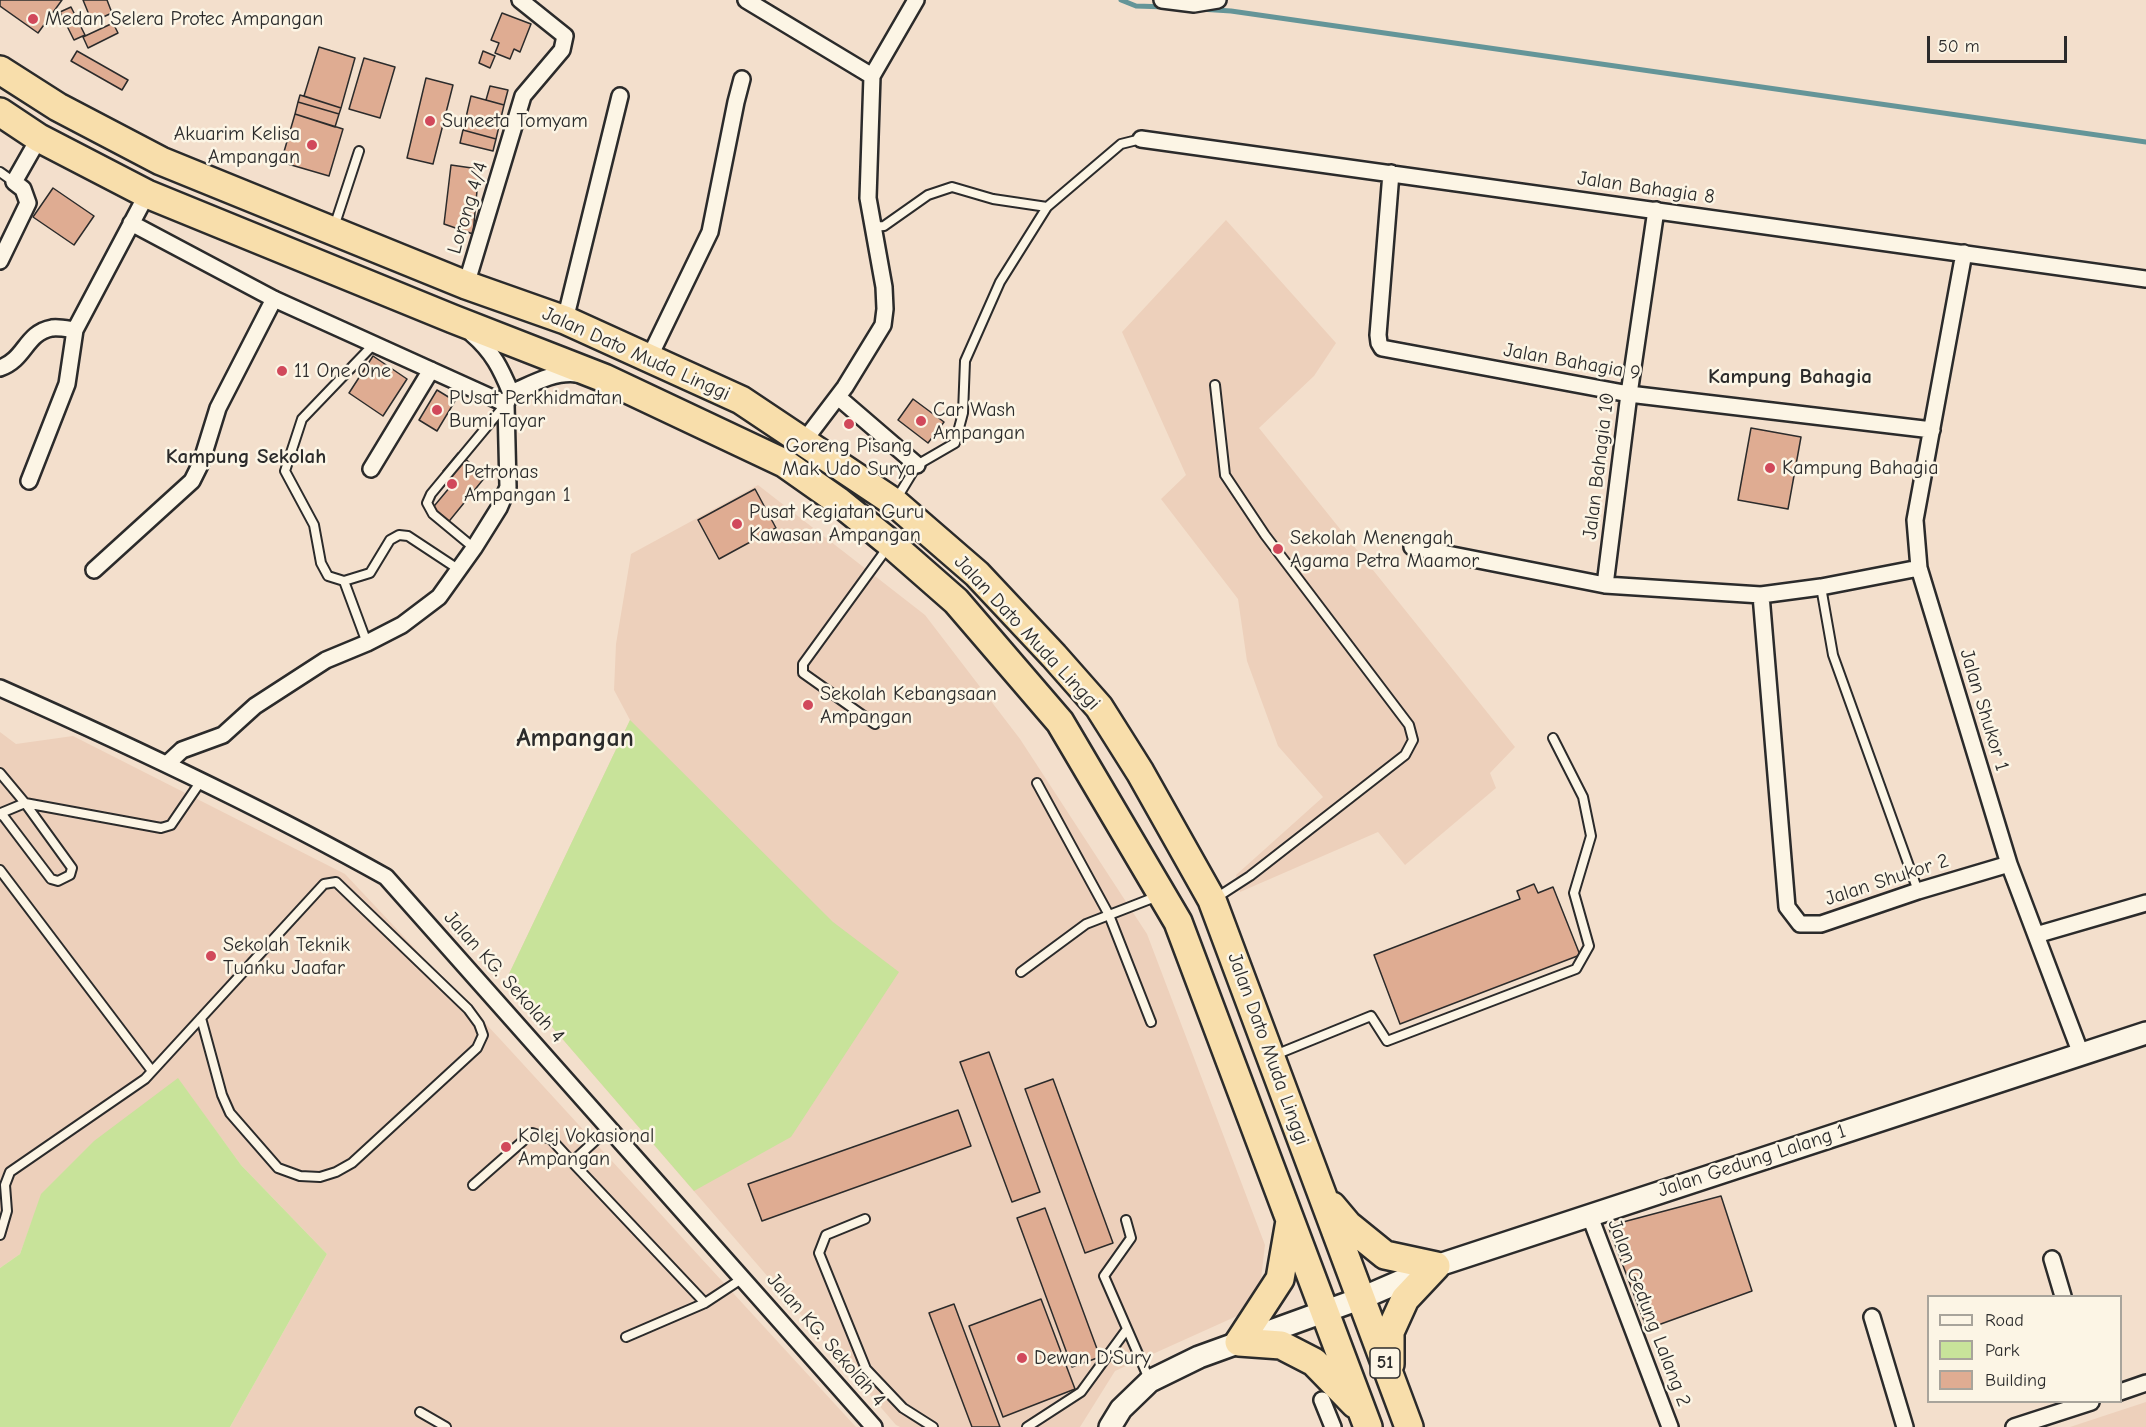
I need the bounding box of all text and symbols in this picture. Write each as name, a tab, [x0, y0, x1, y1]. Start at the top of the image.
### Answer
place label: Medan Selera Protec Ampangan	[45, 7, 323, 31]
marker: Medan Selera Protec Ampangan	[26, 12, 40, 26]
scale bar	[1930, 24, 2070, 62]
text: 50 m	[1938, 36, 1980, 57]
place label: Suneeta Tomyam	[442, 109, 588, 133]
marker: Suneeta Tomyam	[423, 114, 437, 128]
place label: Akuarim Kelisa Ampangan	[174, 122, 300, 169]
marker: Akuarim Kelisa Ampangan	[305, 138, 319, 152]
street label: Lorong 4/4	[443, 159, 493, 257]
street label: Jalan Bahagia 8	[1576, 167, 1716, 209]
street label: Jalan Dato Muda Linggi	[538, 302, 734, 406]
street label: Jalan Bahagia 9	[1502, 338, 1642, 386]
place label: 11 One One	[294, 359, 391, 383]
marker: 11 One One	[275, 364, 289, 378]
district label: Kampung Bahagia	[1708, 364, 1872, 390]
place label: PUsat Perkhidmatan Bumi Tayar	[449, 386, 622, 433]
street label: Jalan Bahagia 10	[1578, 391, 1620, 541]
place label: Car Wash Ampangan	[933, 398, 1025, 445]
marker: PUsat Perkhidmatan Bumi Tayar	[430, 403, 444, 417]
marker: Car Wash Ampangan	[914, 414, 928, 428]
marker: Goreng Pisang Mak Udo Surya	[842, 417, 856, 431]
place label: Goreng Pisang Mak Udo Surya	[782, 434, 916, 481]
district label: Kampung Sekolah	[166, 444, 326, 470]
place label: Kampung Bahagia	[1782, 456, 1938, 480]
place label: Petronas Ampangan 1	[464, 460, 571, 507]
marker: Kampung Bahagia	[1763, 461, 1777, 475]
marker: Petronas Ampangan 1	[445, 477, 459, 491]
place label: Pusat Kegiatan Guru Kawasan Ampangan	[749, 500, 924, 547]
marker: Pusat Kegiatan Guru Kawasan Ampangan	[730, 517, 744, 531]
place label: Sekolah Menengah Agama Petra Maamor	[1290, 526, 1479, 573]
marker: Sekolah Menengah Agama Petra Maamor	[1271, 542, 1285, 556]
street label: Jalan Dato Muda Linggi	[949, 551, 1105, 715]
street label: Jalan Shukor 1	[1954, 646, 2014, 774]
place label: Sekolah Kebangsaan Ampangan	[820, 682, 997, 729]
marker: Sekolah Kebangsaan Ampangan	[801, 698, 815, 712]
district label: Ampangan	[516, 723, 634, 755]
street label: Jalan Shukor 2	[1822, 849, 1952, 911]
street label: Jalan KG. Sekolah 4	[439, 906, 569, 1048]
place label: Sekolah Teknik Tuanku Jaafar	[223, 933, 350, 980]
marker: Sekolah Teknik Tuanku Jaafar	[204, 949, 218, 963]
street label: Jalan Dato Muda Linggi	[1222, 949, 1314, 1149]
street label: Jalan Gedung Lalang 1	[1655, 1119, 1849, 1203]
place label: Kolej Vokasional Ampangan	[518, 1124, 654, 1171]
marker: Kolej Vokasional Ampangan	[499, 1140, 513, 1154]
street label: Jalan Gedung Lalang 2	[1602, 1216, 1696, 1410]
street label: Jalan KG. Sekolah 4	[761, 1268, 891, 1412]
legend	[1927, 1295, 2122, 1403]
text: Road	[1985, 1310, 2024, 1331]
text: Park	[1985, 1340, 2019, 1361]
place label: Dewan D'Sury	[1034, 1346, 1151, 1370]
road number: 51	[1370, 1348, 1400, 1378]
marker: Dewan D'Sury	[1015, 1351, 1029, 1365]
text: Building	[1985, 1370, 2047, 1391]

